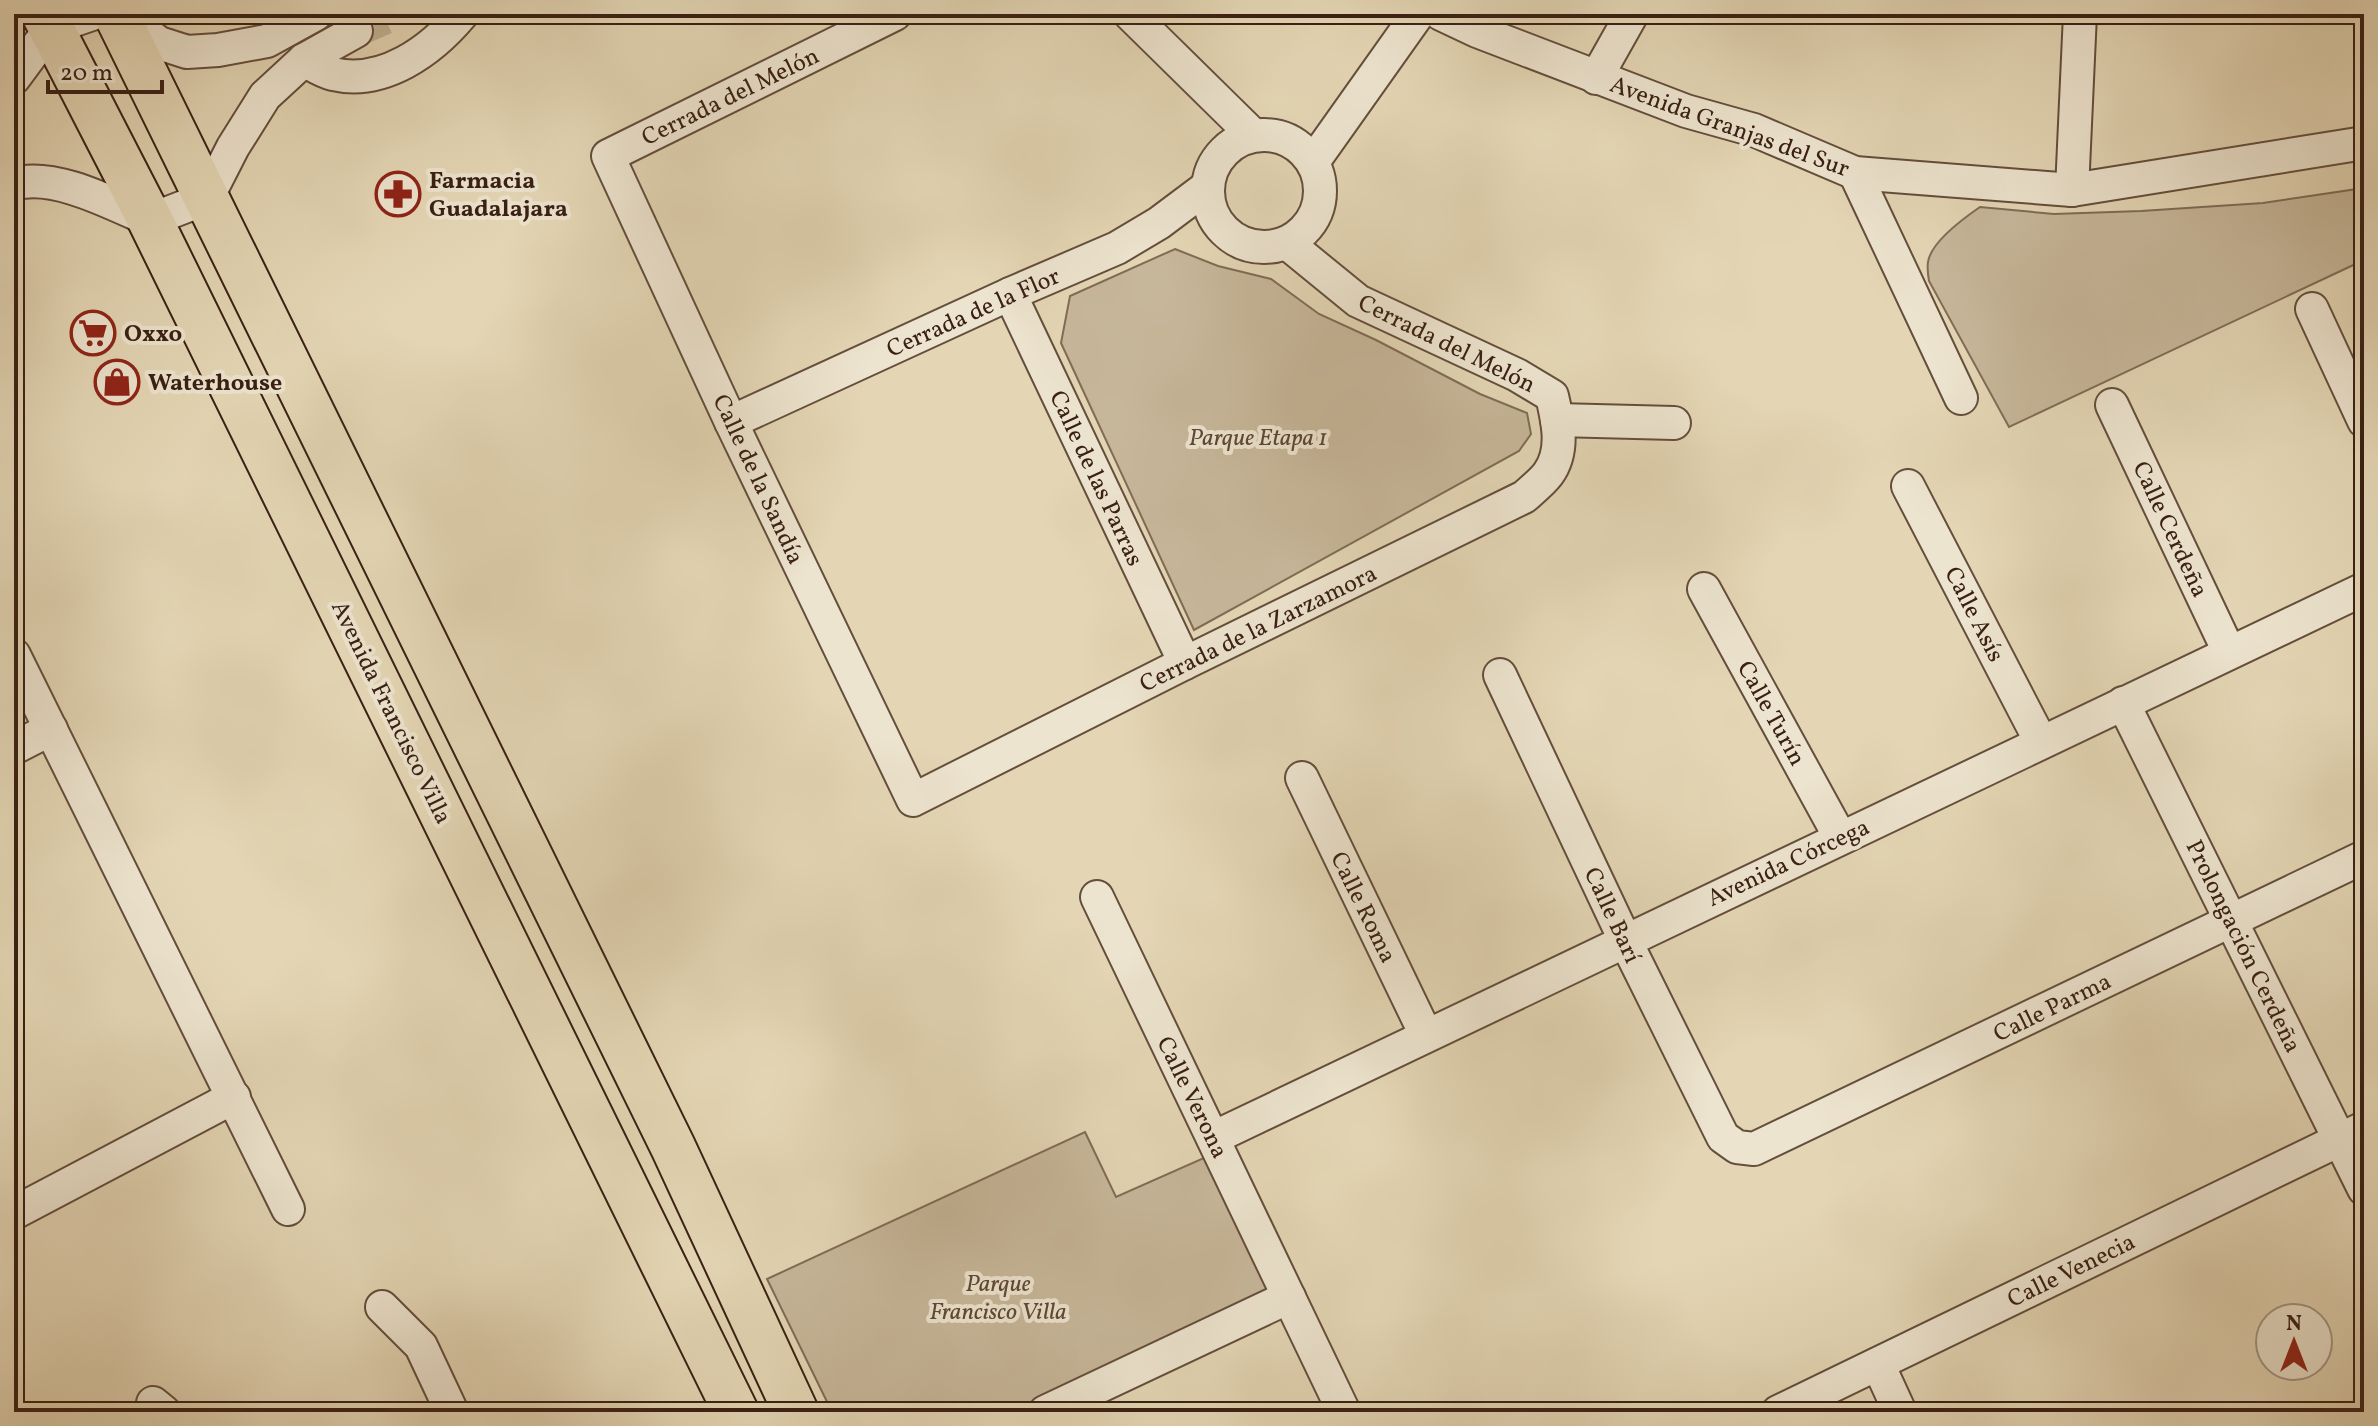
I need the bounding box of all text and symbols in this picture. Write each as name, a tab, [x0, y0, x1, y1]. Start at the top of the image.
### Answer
street label: Cerrada del Melón	[636, 40, 825, 156]
scale bar	[48, 44, 162, 94]
text: 20 m	[60, 57, 113, 91]
street label: Avenida Granjas del Sur	[1605, 69, 1854, 187]
place label: Farmacia Guadalajara	[429, 165, 568, 227]
pharmacy icon: Farmacia Guadalajara	[374, 170, 422, 218]
street label: Cerrada de la Flor	[882, 260, 1066, 367]
street label: Cerrada del Melón	[1352, 287, 1541, 403]
supermarket icon: Oxxo	[69, 309, 117, 357]
place label: Oxxo	[124, 318, 182, 352]
shop icon: Waterhouse	[93, 358, 141, 406]
place label: Waterhouse	[148, 367, 282, 401]
street label: Calle de las Parras	[1040, 385, 1151, 572]
street label: Calle de la Sandía	[703, 389, 811, 570]
park label: Parque Etapa 1	[1189, 422, 1327, 456]
street label: Calle Cerdeña	[2123, 456, 2216, 603]
street label: Cerrada de la Zarzamora	[1134, 557, 1383, 702]
street label: Calle Asís	[1935, 561, 2012, 668]
street label: Avenida Francisco Villa	[321, 595, 459, 830]
street label: Calle Turín	[1727, 655, 1813, 773]
street label: Avenida Córcega	[1702, 811, 1876, 916]
street label: Prolongación Cerdeña	[2176, 835, 2309, 1059]
street label: Calle Roma	[1321, 846, 1404, 969]
street label: Calle Barí	[1574, 862, 1648, 969]
street label: Calle Parma	[1988, 966, 2118, 1052]
street label: Calle Verona	[1147, 1031, 1235, 1165]
street label: Calle Venecia	[2002, 1226, 2142, 1317]
park label: Parque Francisco Villa	[929, 1268, 1067, 1330]
north arrow	[2254, 1302, 2334, 1382]
text: N	[2286, 1309, 2302, 1340]

